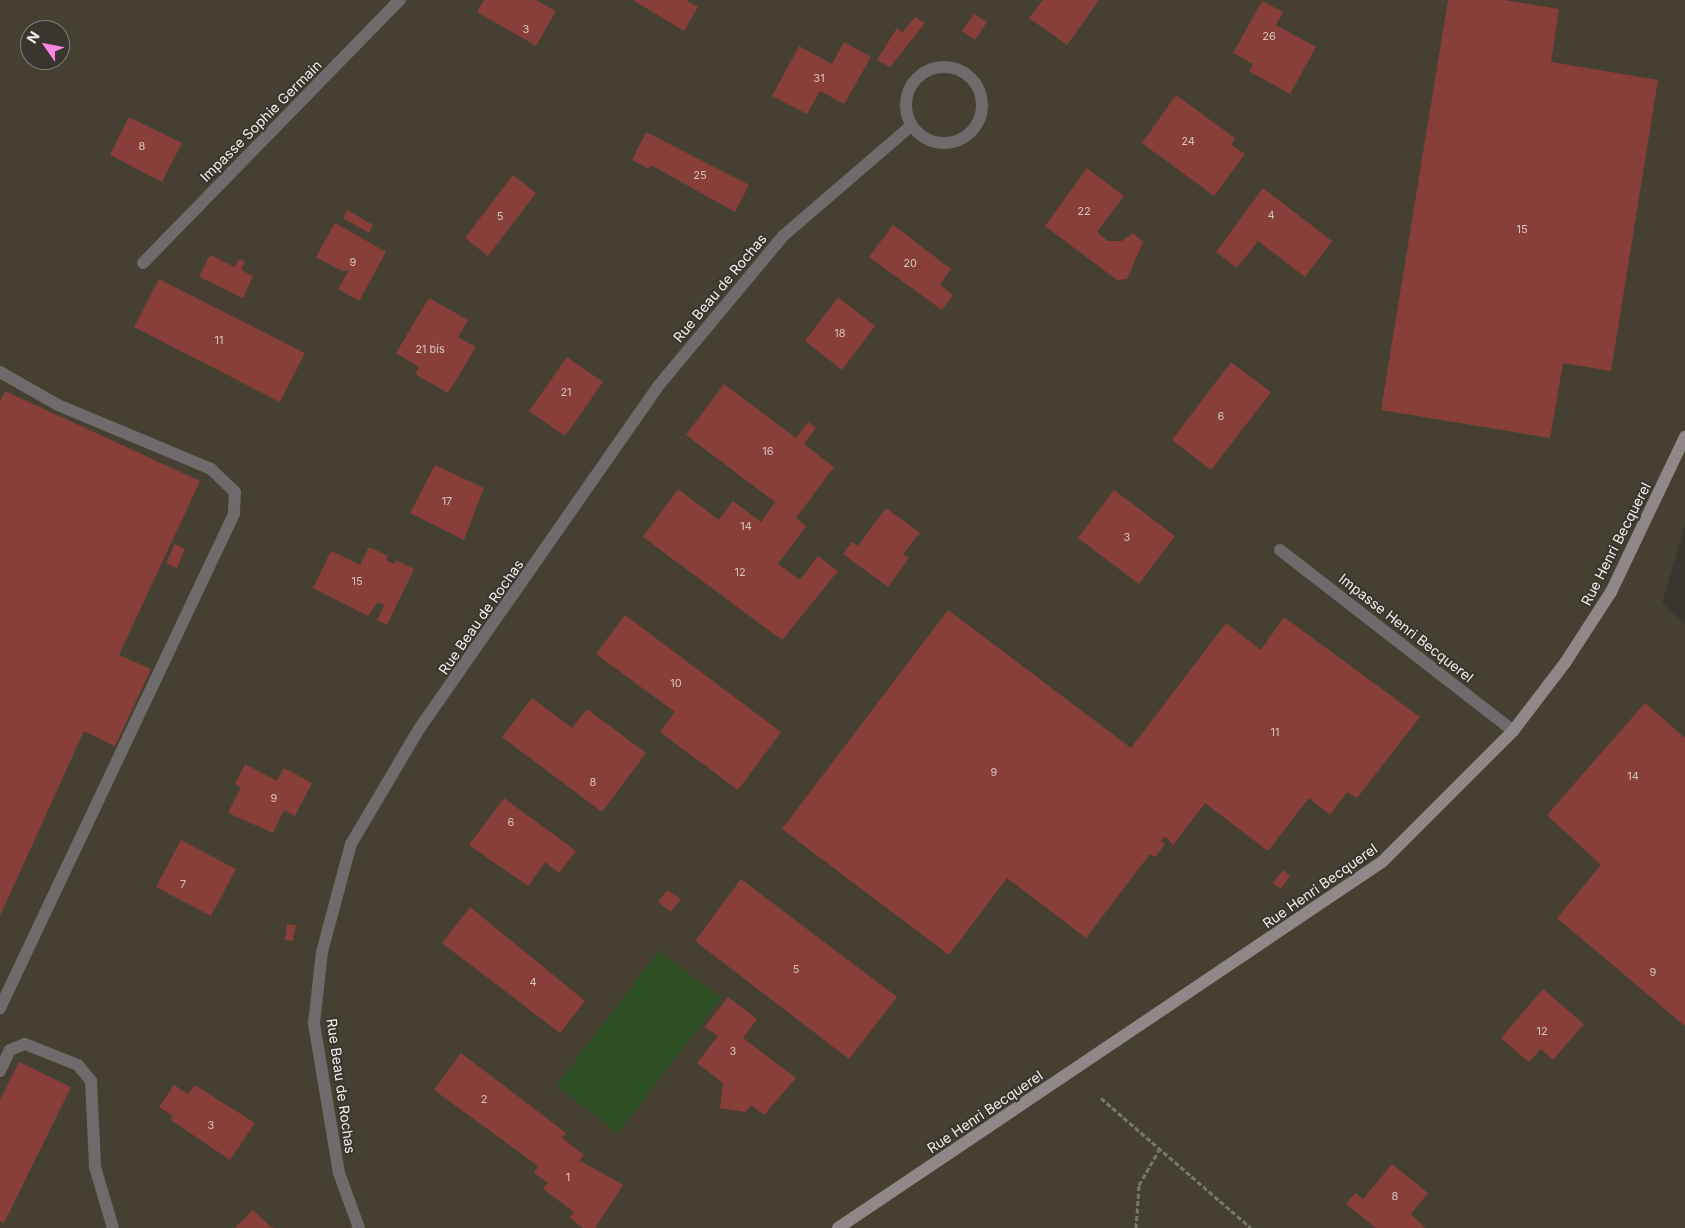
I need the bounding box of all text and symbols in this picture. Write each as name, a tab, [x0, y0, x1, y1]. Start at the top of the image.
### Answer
north arrow	[20, 20, 70, 70]
house number: 3	[523, 22, 529, 36]
text: N	[23, 28, 43, 46]
house number: 26	[1262, 29, 1276, 43]
street label: Impasse Sophie Germain	[197, 57, 325, 185]
house number: 31	[813, 71, 825, 85]
house number: 24	[1181, 134, 1195, 148]
house number: 8	[139, 139, 145, 153]
house number: 25	[693, 168, 707, 182]
house number: 22	[1077, 204, 1091, 218]
house number: 4	[1267, 208, 1275, 222]
house number: 5	[497, 209, 503, 223]
house number: 15	[1516, 222, 1528, 236]
street label: Rue Beau de Rochas	[670, 230, 770, 346]
house number: 9	[350, 255, 356, 269]
house number: 20	[903, 256, 917, 270]
house number: 18	[834, 326, 846, 340]
house number: 11	[215, 333, 223, 347]
house number: 21 bis	[415, 342, 445, 356]
house number: 21	[560, 385, 572, 399]
house number: 6	[1218, 409, 1224, 423]
house number: 16	[762, 444, 774, 458]
street label: Rue Henri Becquerel	[1578, 480, 1654, 608]
house number: 17	[442, 494, 452, 508]
house number: 14	[740, 519, 752, 533]
house number: 3	[1124, 530, 1130, 544]
street label: Rue Beau de Rochas	[435, 556, 527, 678]
house number: 12	[734, 565, 746, 579]
street label: Impasse Henri Becquerel	[1335, 570, 1477, 686]
house number: 15	[351, 574, 363, 588]
house number: 10	[670, 676, 682, 690]
house number: 11	[1271, 725, 1279, 739]
house number: 9	[991, 765, 997, 779]
house number: 14	[1627, 769, 1639, 783]
house number: 8	[590, 775, 596, 789]
house number: 9	[271, 791, 277, 805]
house number: 6	[508, 815, 514, 829]
street label: Rue Henri Becquerel	[1259, 840, 1381, 932]
house number: 7	[180, 877, 186, 891]
house number: 5	[793, 962, 799, 976]
house number: 9	[1650, 965, 1656, 979]
house number: 4	[529, 975, 537, 989]
street label: Rue Beau de Rochas	[323, 1017, 359, 1155]
house number: 12	[1536, 1024, 1548, 1038]
house number: 3	[730, 1044, 736, 1058]
street label: Rue Henri Becquerel	[924, 1067, 1046, 1157]
house number: 2	[481, 1092, 487, 1106]
house number: 3	[208, 1118, 214, 1132]
house number: 1	[566, 1170, 570, 1184]
house number: 8	[1392, 1189, 1398, 1203]

